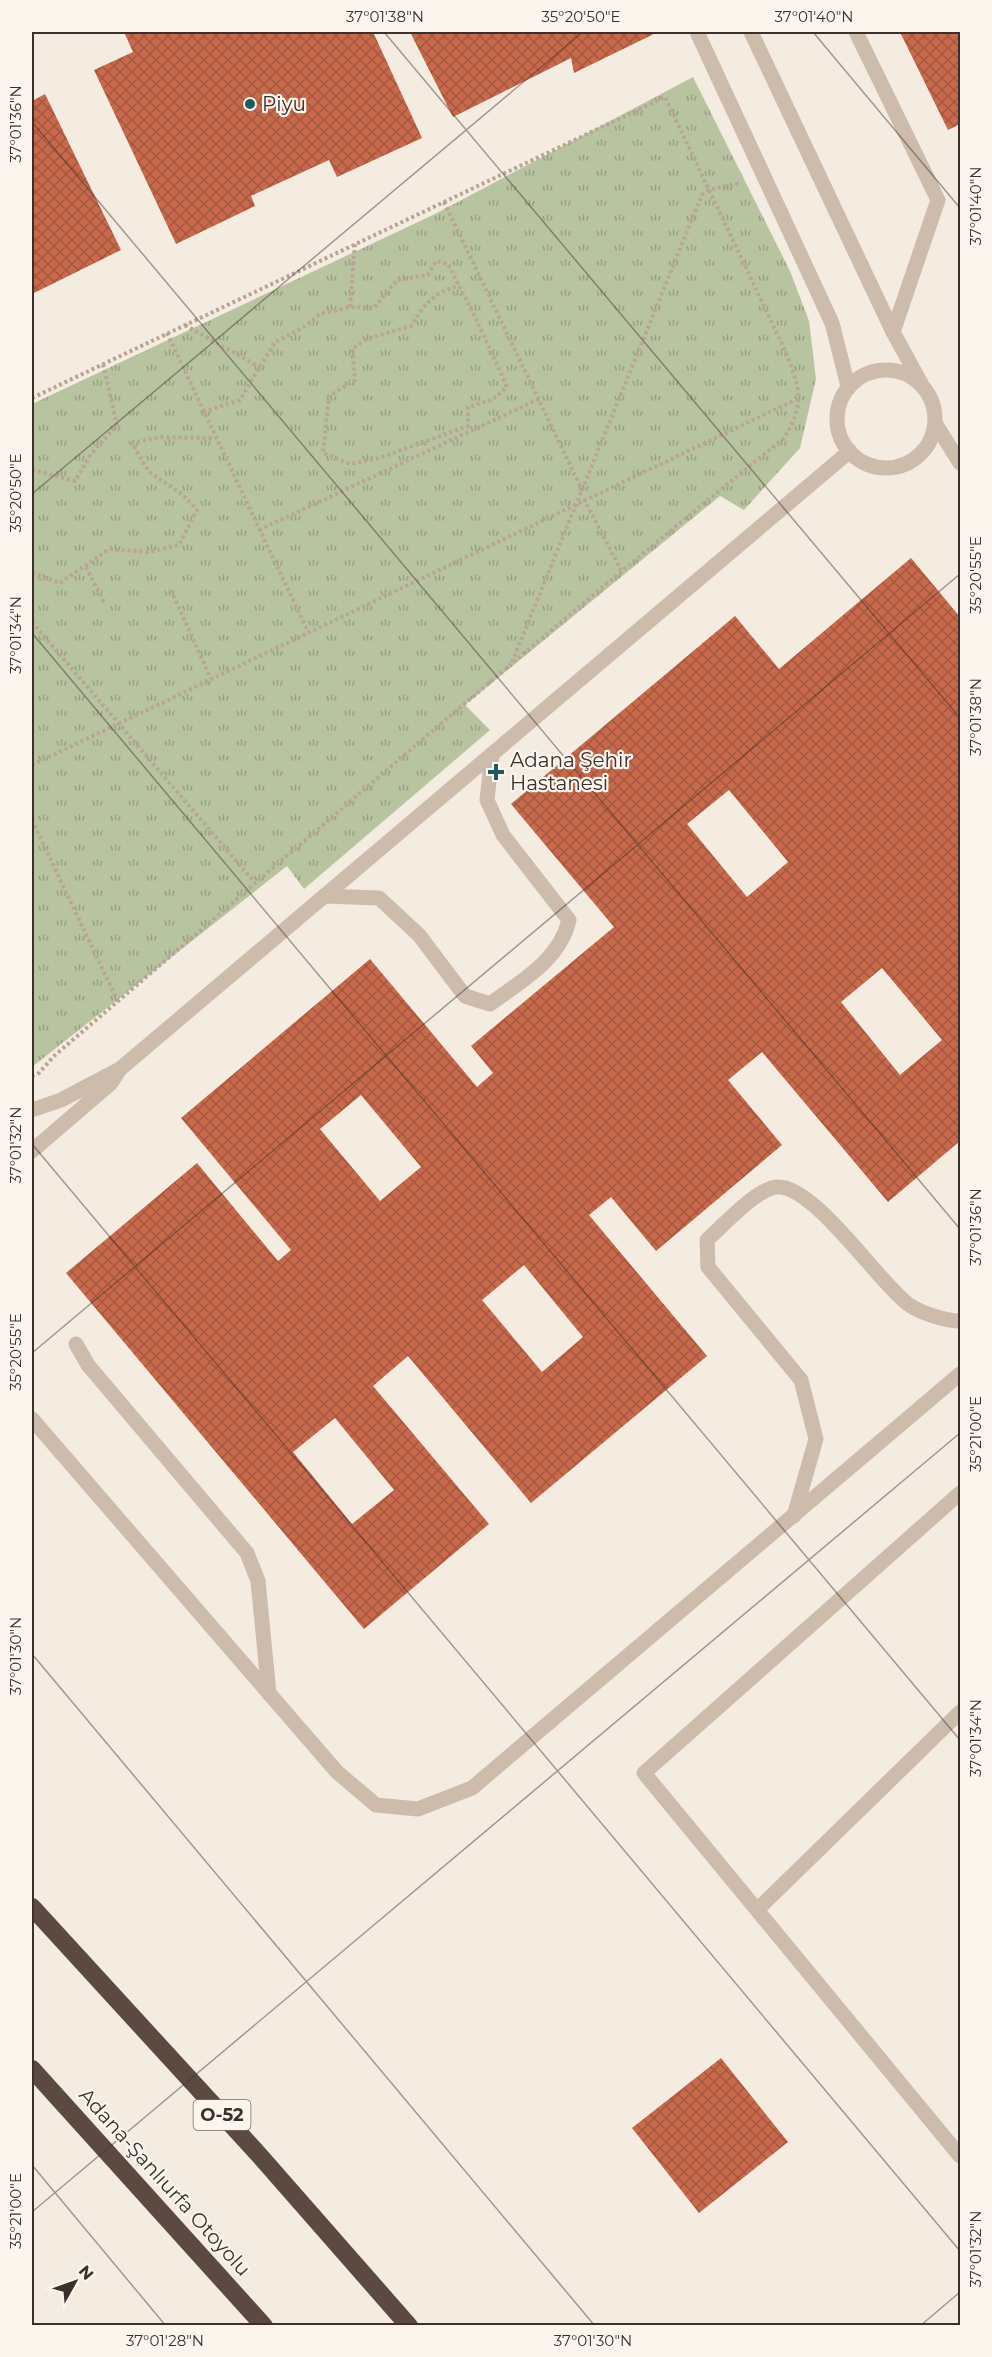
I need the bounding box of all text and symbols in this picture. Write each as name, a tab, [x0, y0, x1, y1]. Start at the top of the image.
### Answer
text: 37°01'38"N	[346, 7, 424, 26]
text: 35°20'50"E	[541, 7, 621, 26]
text: 37°01'40"N	[774, 7, 854, 26]
text: 37°01'36"N	[6, 85, 25, 163]
place label: Piyu	[262, 92, 306, 116]
marker: Piyu	[243, 97, 257, 111]
text: 37°01'40"N	[966, 166, 985, 246]
text: 35°20'50"E	[6, 453, 25, 533]
text: 35°20'55"E	[966, 536, 985, 614]
text: 37°01'34"N	[6, 596, 25, 674]
text: 37°01'38"N	[966, 678, 985, 756]
place label: Adana Şehir Hastanesi	[510, 748, 631, 795]
marker: Adana Şehir Hastanesi	[487, 763, 505, 781]
text: 37°01'32"N	[6, 1107, 25, 1183]
text: 37°01'36"N	[966, 1188, 985, 1266]
text: 35°20'55"E	[6, 1313, 25, 1391]
text: 35°21'00"E	[966, 1396, 985, 1472]
text: 37°01'30"N	[6, 1617, 25, 1695]
text: 37°01'34"N	[966, 1699, 985, 1777]
street label: Adana-Şanlıurfa Otoyolu	[74, 2083, 256, 2281]
road number: O-52	[194, 2100, 250, 2130]
text: 35°21'00"E	[6, 2173, 25, 2249]
text: 37°01'32"N	[966, 2211, 985, 2287]
north arrow	[45, 2252, 105, 2312]
text: N	[75, 2262, 98, 2284]
text: 37°01'28"N	[126, 2331, 204, 2350]
text: 37°01'30"N	[554, 2331, 632, 2350]

